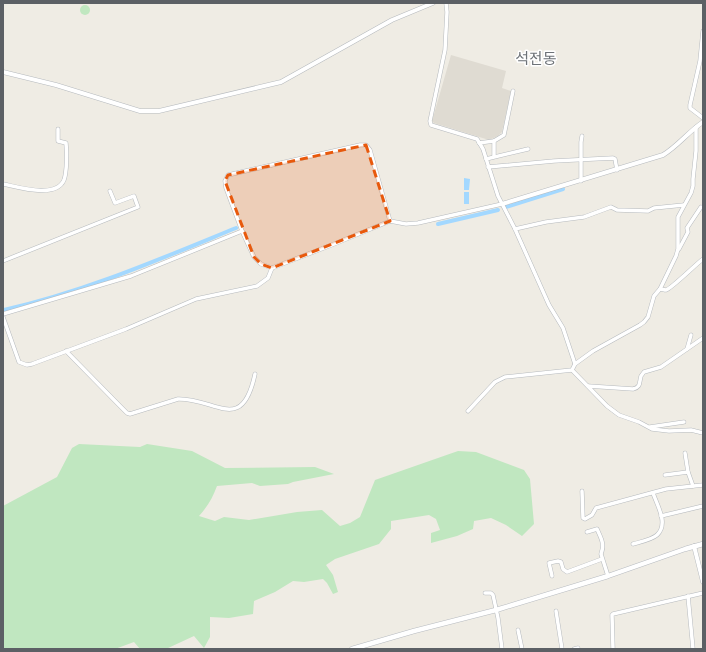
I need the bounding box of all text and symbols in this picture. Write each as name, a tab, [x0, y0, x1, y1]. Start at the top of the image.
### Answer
district label: 석전동	[515, 49, 557, 68]

